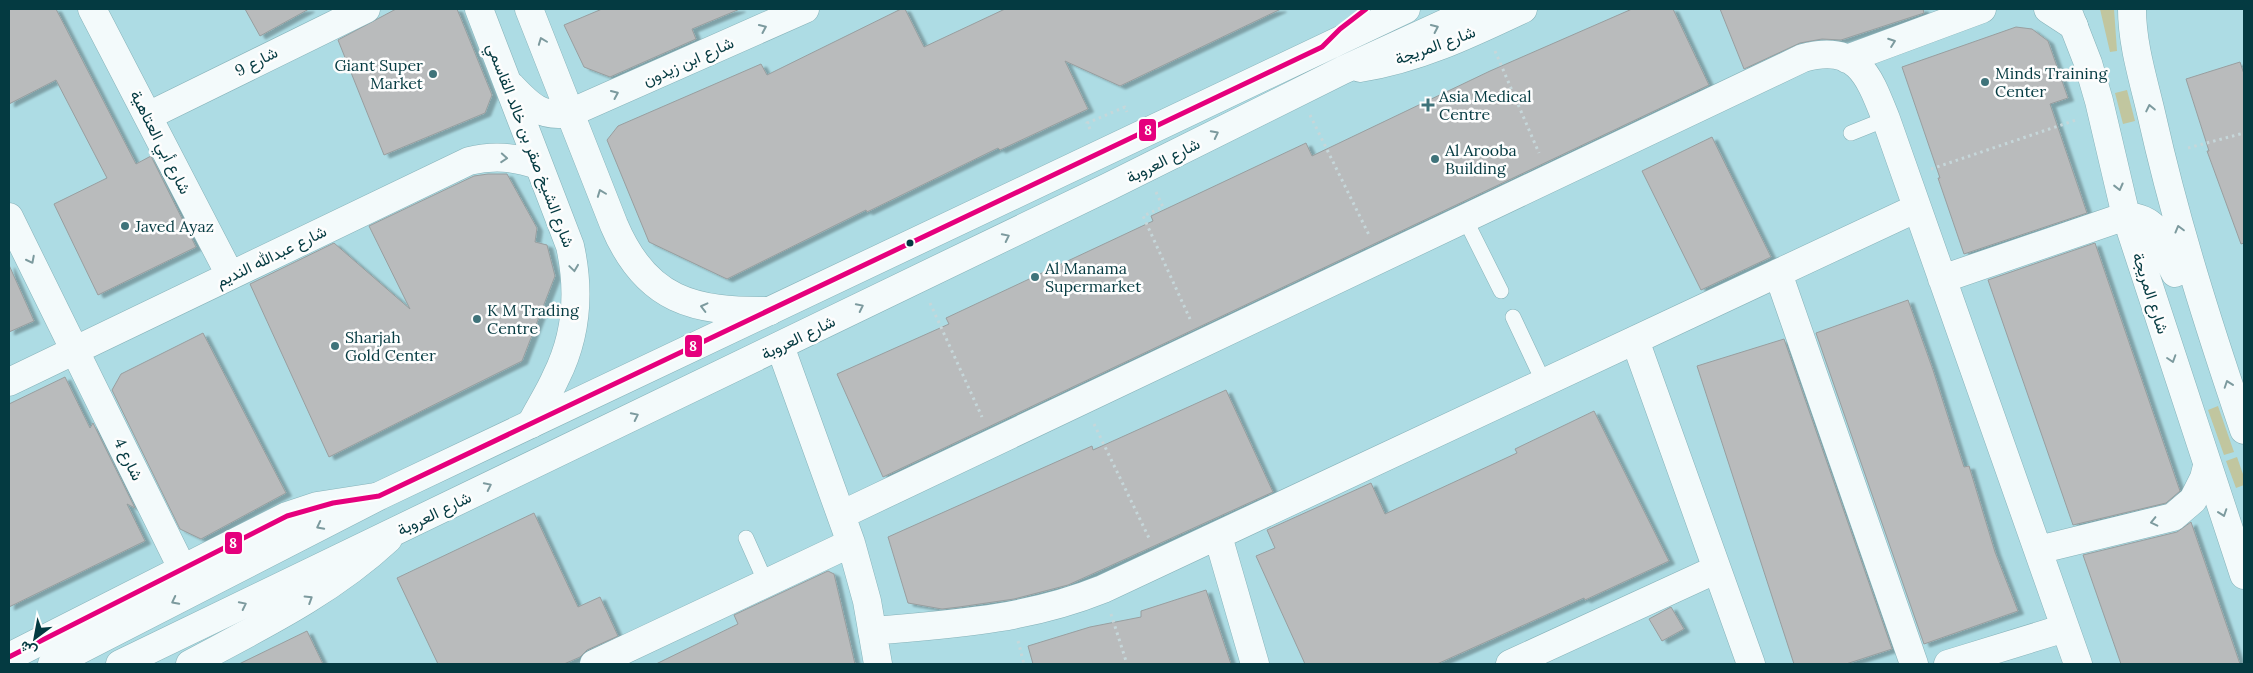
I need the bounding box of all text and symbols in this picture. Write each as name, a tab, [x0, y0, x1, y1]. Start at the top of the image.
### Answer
street label: شارع المريجة	[1392, 21, 1479, 71]
one-way arrow	[758, 23, 767, 34]
one-way arrow	[1430, 24, 1439, 34]
street label: شارع ابن زيدون	[639, 32, 737, 92]
one-way arrow	[538, 37, 548, 46]
one-way arrow	[1888, 38, 1896, 48]
street label: شارع الشيخ صقر بن خالد القاسمي	[479, 40, 579, 252]
street label: شارع 9	[231, 42, 282, 82]
place label: Giant Super Market	[334, 55, 424, 93]
place label: Minds Training Center	[1995, 63, 2109, 101]
marker: Giant Super Market	[427, 68, 439, 80]
marker: Minds Training Center	[1979, 76, 1991, 88]
place label: Asia Medical Centre	[1438, 86, 1532, 124]
street label: شارع أبي العتاهية	[123, 87, 196, 199]
one-way arrow	[610, 89, 619, 100]
marker: Asia Medical Centre	[1421, 98, 1435, 112]
one-way arrow	[2145, 103, 2156, 112]
line badge: 8	[1138, 118, 1157, 142]
text: 8	[1144, 121, 1152, 139]
one-way arrow	[1209, 130, 1218, 140]
street label: شارع العروبة	[1123, 133, 1204, 189]
place label: Al Arooba Building	[1444, 140, 1517, 178]
one-way arrow	[500, 152, 508, 163]
marker: Al Arooba Building	[1429, 153, 1441, 165]
one-way arrow	[2113, 183, 2124, 192]
one-way arrow	[597, 189, 607, 197]
place label: Javed Ayaz	[134, 216, 214, 236]
marker: Javed Ayaz	[119, 220, 131, 232]
street label: شارع عبدالله النديم	[212, 221, 330, 293]
one-way arrow	[2175, 226, 2185, 234]
one-way arrow	[1001, 232, 1010, 243]
unlabelled marker	[905, 238, 915, 248]
street label: شارع المريجة	[2127, 250, 2174, 337]
one-way arrow	[25, 255, 35, 264]
place label: Al Manama Supermarket	[1044, 258, 1142, 296]
one-way arrow	[568, 264, 579, 272]
marker: Al Manama Supermarket	[1029, 271, 1041, 283]
place label: K M Trading Centre	[487, 300, 580, 338]
one-way arrow	[700, 302, 709, 313]
one-way arrow	[855, 303, 864, 314]
street label: شارع العروبة	[758, 310, 839, 365]
marker: K M Trading Centre	[471, 313, 483, 325]
place label: Sharjah Gold Center	[345, 327, 436, 365]
line badge: 8	[684, 334, 703, 358]
text: 8	[689, 337, 697, 355]
marker: Sharjah Gold Center	[329, 340, 341, 352]
one-way arrow	[2167, 354, 2177, 363]
one-way arrow	[2224, 380, 2234, 389]
one-way arrow	[630, 412, 639, 422]
street label: شارع 4	[108, 434, 148, 485]
one-way arrow	[483, 483, 492, 493]
street label: شارع العروبة	[394, 486, 475, 541]
one-way arrow	[2218, 509, 2228, 517]
one-way arrow	[2150, 516, 2159, 527]
one-way arrow	[316, 520, 325, 530]
line badge: 8	[224, 531, 243, 555]
text: 8	[229, 534, 237, 552]
one-way arrow	[171, 595, 180, 605]
one-way arrow	[304, 596, 313, 605]
one-way arrow	[237, 601, 246, 611]
north arrow	[10, 613, 60, 663]
text: ش	[16, 637, 40, 661]

